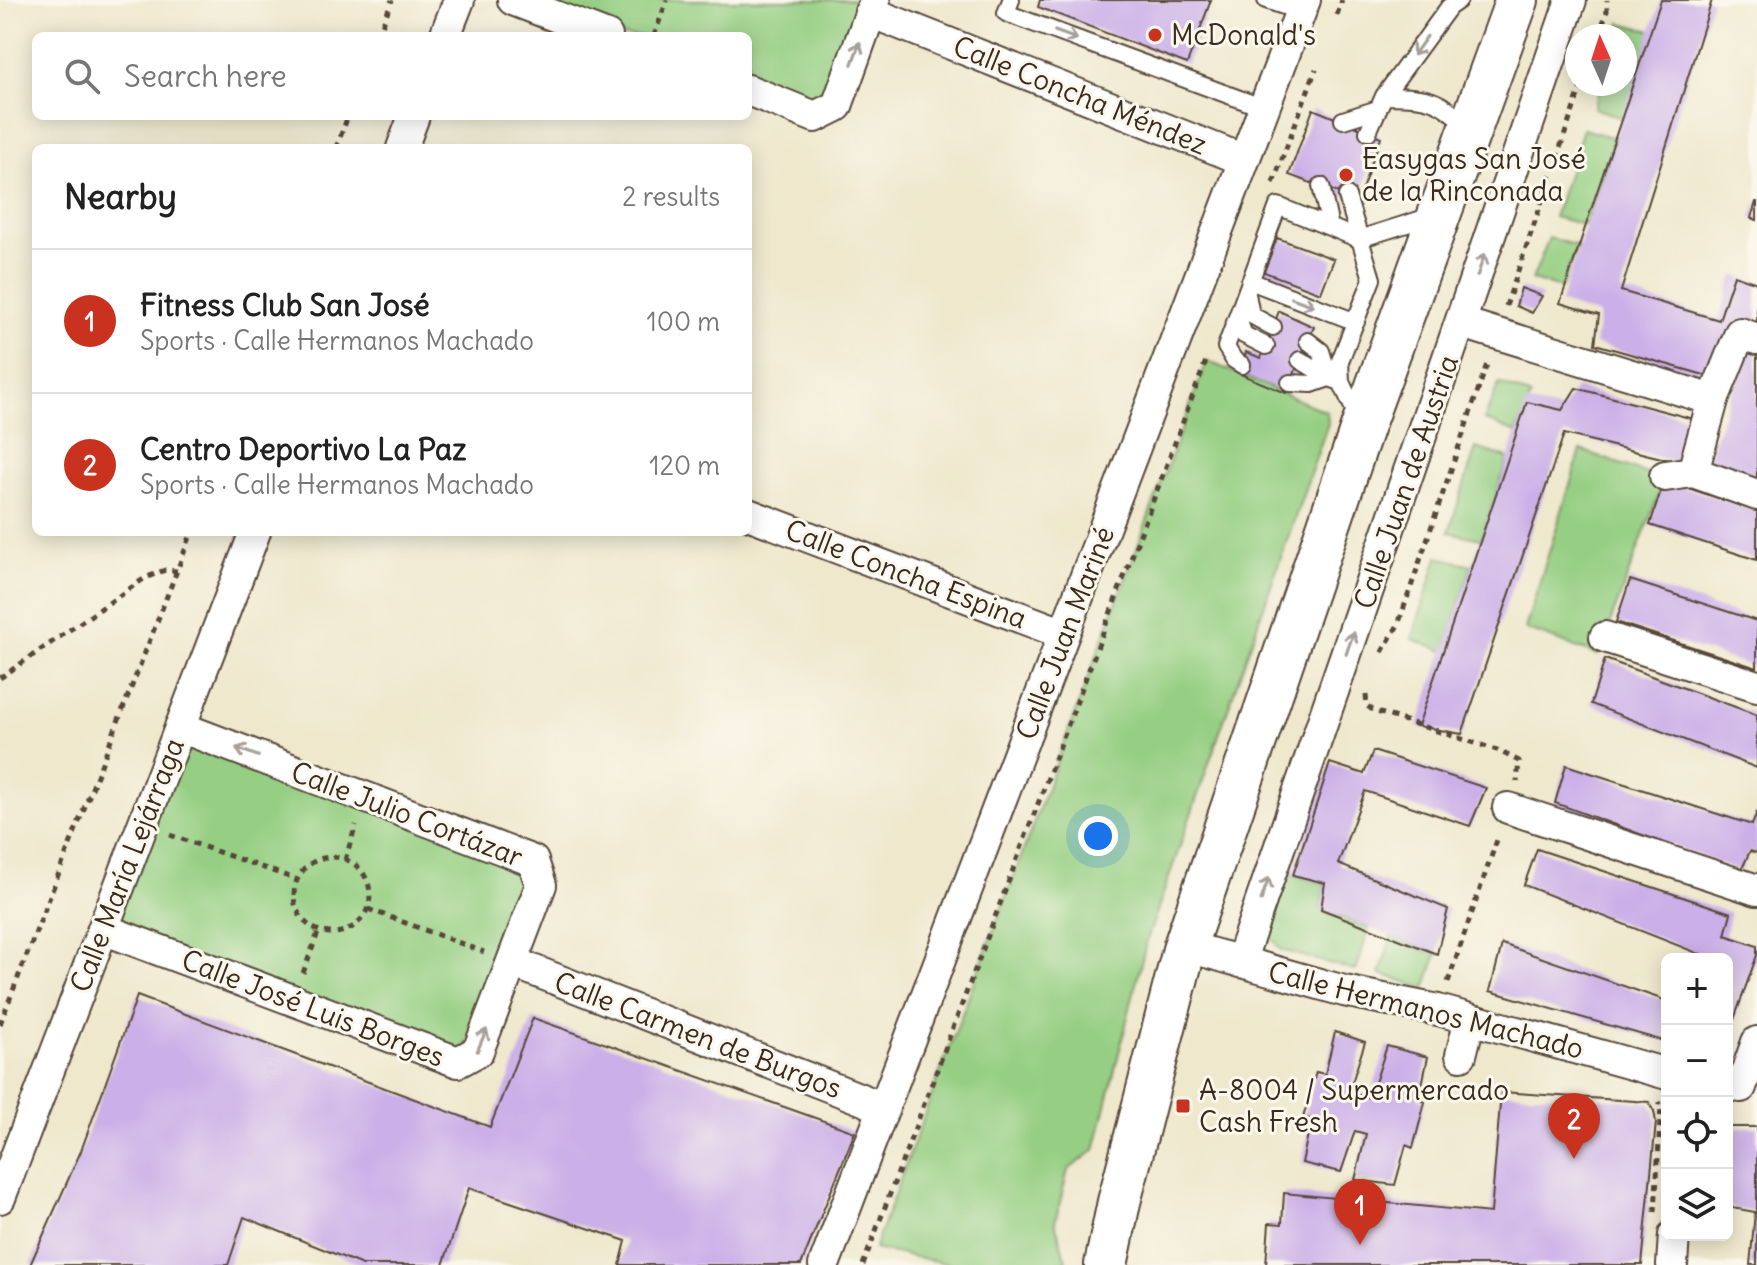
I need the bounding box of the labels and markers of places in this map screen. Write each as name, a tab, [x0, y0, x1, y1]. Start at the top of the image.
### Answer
place label: McDonald's	[1171, 17, 1316, 53]
marker: McDonald's	[1146, 26, 1164, 44]
place label: Easygas San José de la Rinconada	[1362, 141, 1586, 209]
marker: Easygas San José de la Rinconada	[1337, 166, 1355, 184]
place label: A-8004 / Supermercado Cash Fresh	[1199, 1072, 1509, 1140]
pin: 2	[1548, 1093, 1600, 1159]
marker: A-8004 / Supermercado Cash Fresh	[1174, 1097, 1192, 1115]
pin: 1	[1334, 1179, 1386, 1245]

